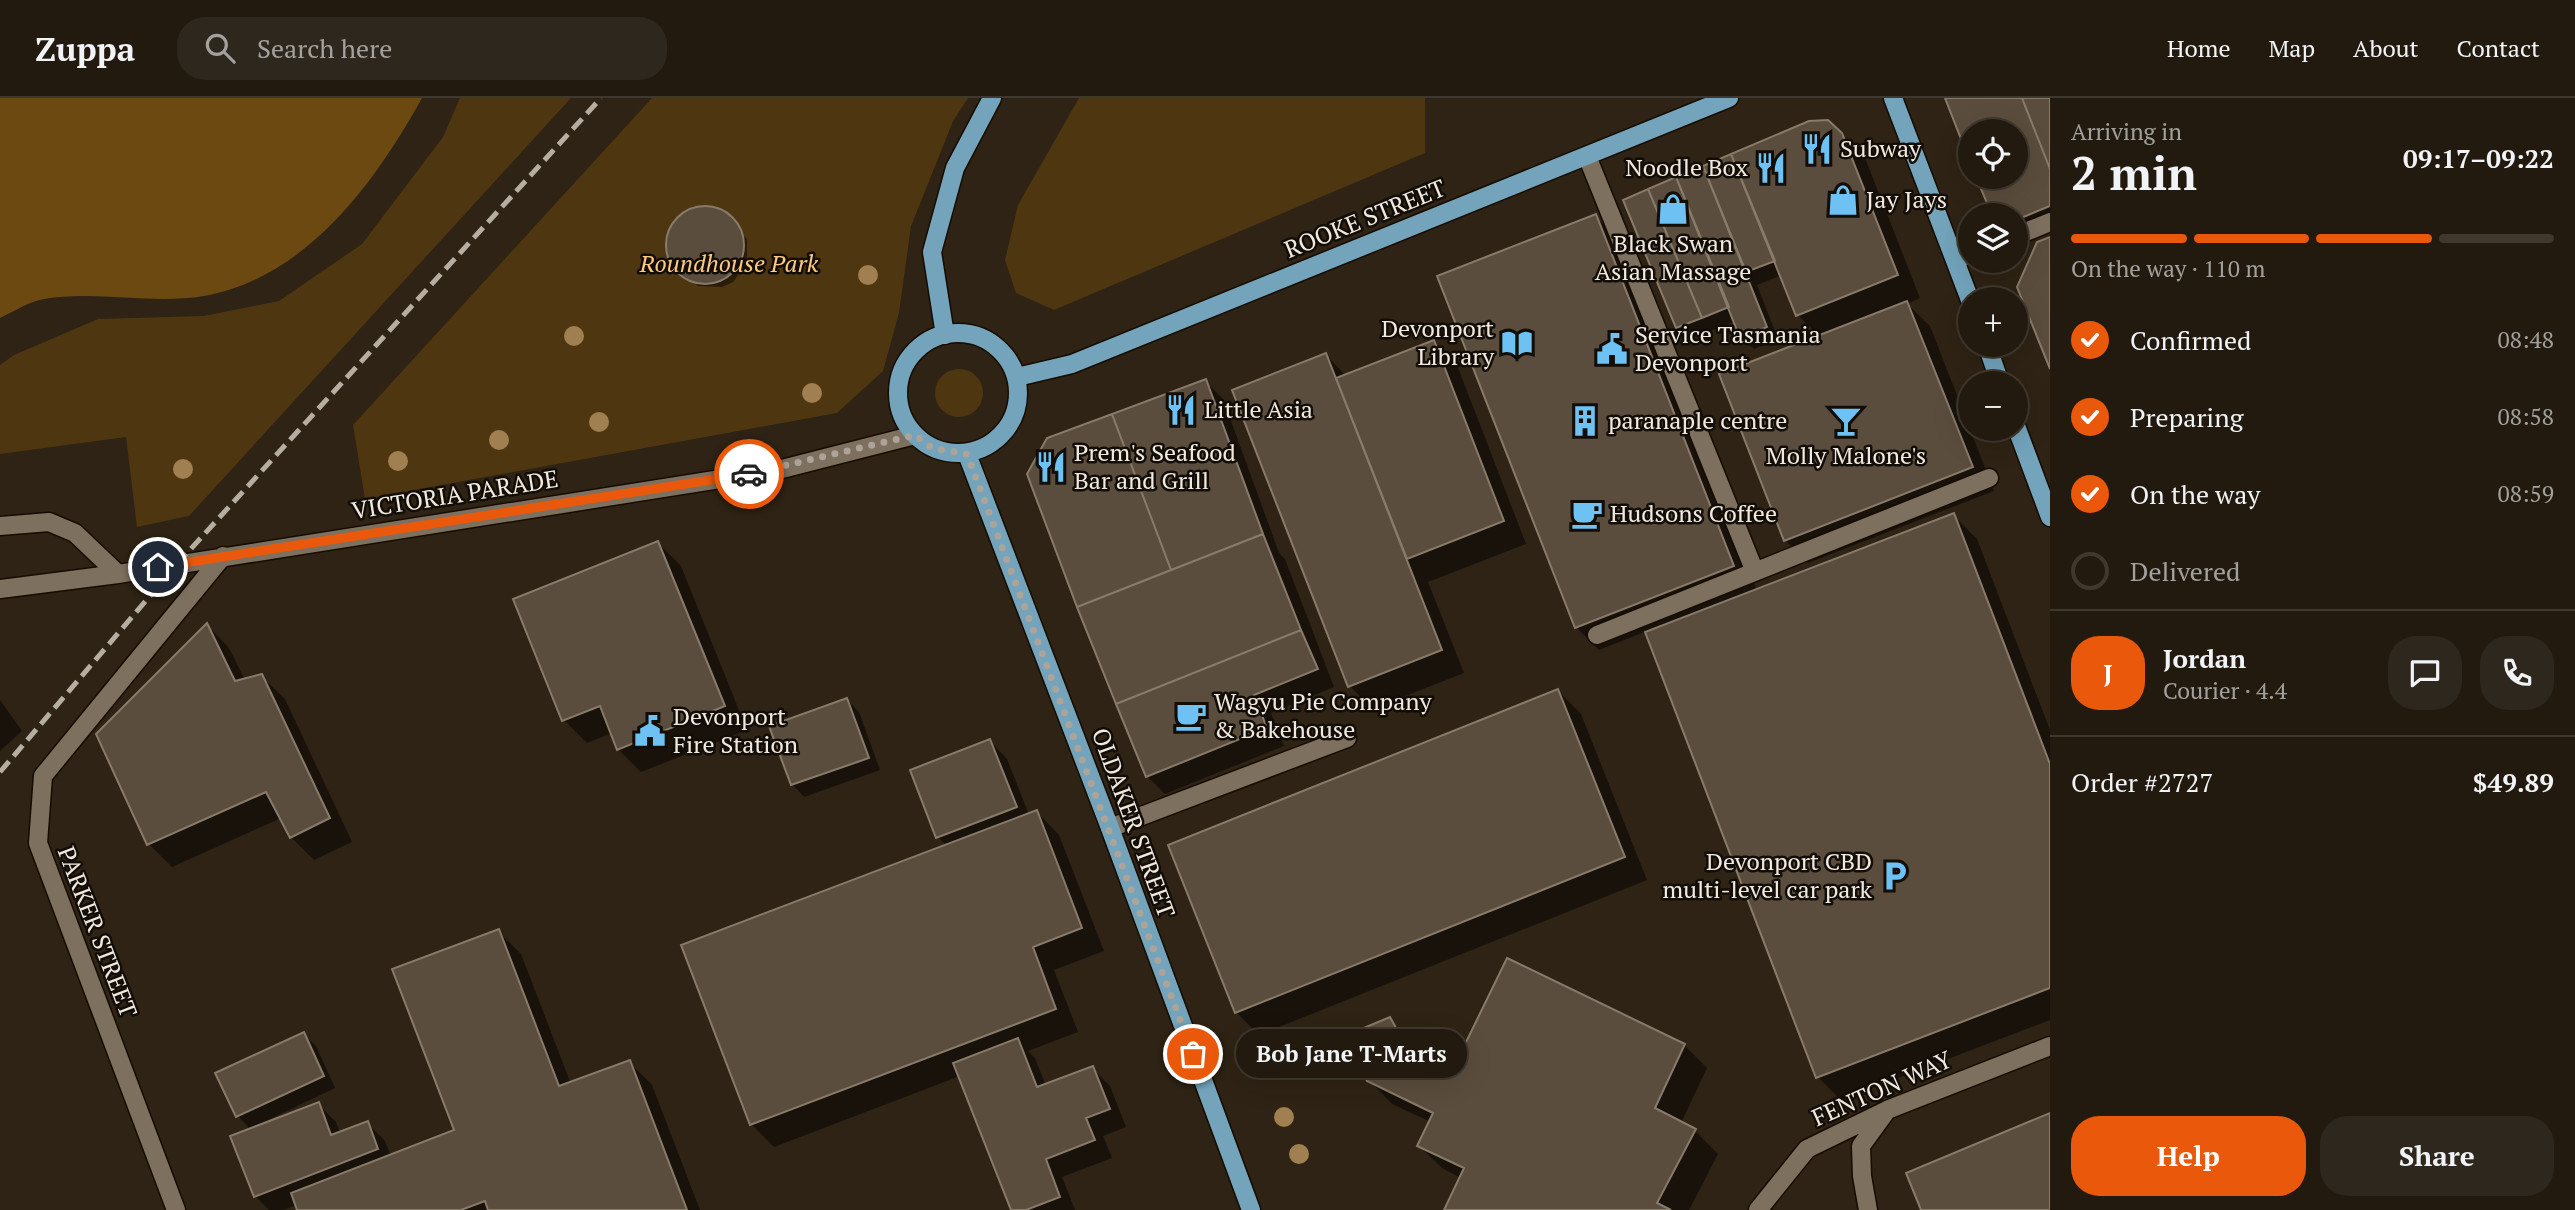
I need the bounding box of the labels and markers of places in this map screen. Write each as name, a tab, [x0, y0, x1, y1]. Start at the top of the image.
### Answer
restaurant icon: Subway	[1800, 132, 1834, 166]
place label: Subway	[1840, 132, 1922, 164]
place label: Noodle Box	[1625, 151, 1749, 183]
restaurant icon: Noodle Box	[1754, 151, 1788, 185]
shop icon: Jay Jays	[1826, 183, 1860, 217]
place label: Jay Jays	[1866, 183, 1947, 215]
shop icon: Black Swan Asian Massage	[1656, 192, 1690, 226]
place label: Black Swan Asian Massage	[1595, 227, 1751, 287]
place label: Devonport Library	[1381, 312, 1495, 372]
place label: Service Tasmania Devonport	[1635, 318, 1821, 378]
library icon: Devonport Library	[1500, 326, 1534, 360]
public building icon: Service Tasmania Devonport	[1595, 332, 1629, 366]
restaurant icon: Little Asia	[1164, 393, 1198, 427]
place label: Little Asia	[1204, 393, 1313, 425]
building icon: paranaple centre	[1568, 404, 1602, 438]
place label: paranaple centre	[1608, 404, 1787, 436]
bar icon: Molly Malone's	[1829, 404, 1863, 438]
place label: Prem's Seafood Bar and Grill	[1074, 436, 1236, 496]
place label: Molly Malone's	[1766, 439, 1926, 471]
restaurant icon: Prem's Seafood Bar and Grill	[1034, 450, 1068, 484]
cafe icon: Hudsons Coffee	[1570, 497, 1604, 531]
place label: Hudsons Coffee	[1610, 497, 1777, 529]
pin	[128, 537, 188, 597]
place label: Wagyu Pie Company & Bakehouse	[1214, 685, 1433, 745]
cafe icon: Wagyu Pie Company & Bakehouse	[1174, 699, 1208, 733]
place label: Devonport Fire Station	[673, 700, 798, 760]
public building icon: Devonport Fire Station	[633, 714, 667, 748]
place label: Devonport CBD multi-level car park	[1663, 845, 1873, 905]
parking icon: Devonport CBD multi-level car park	[1878, 859, 1912, 893]
pin	[1163, 1024, 1223, 1084]
callout: Bob Jane T-Marts	[1235, 1030, 1466, 1079]

